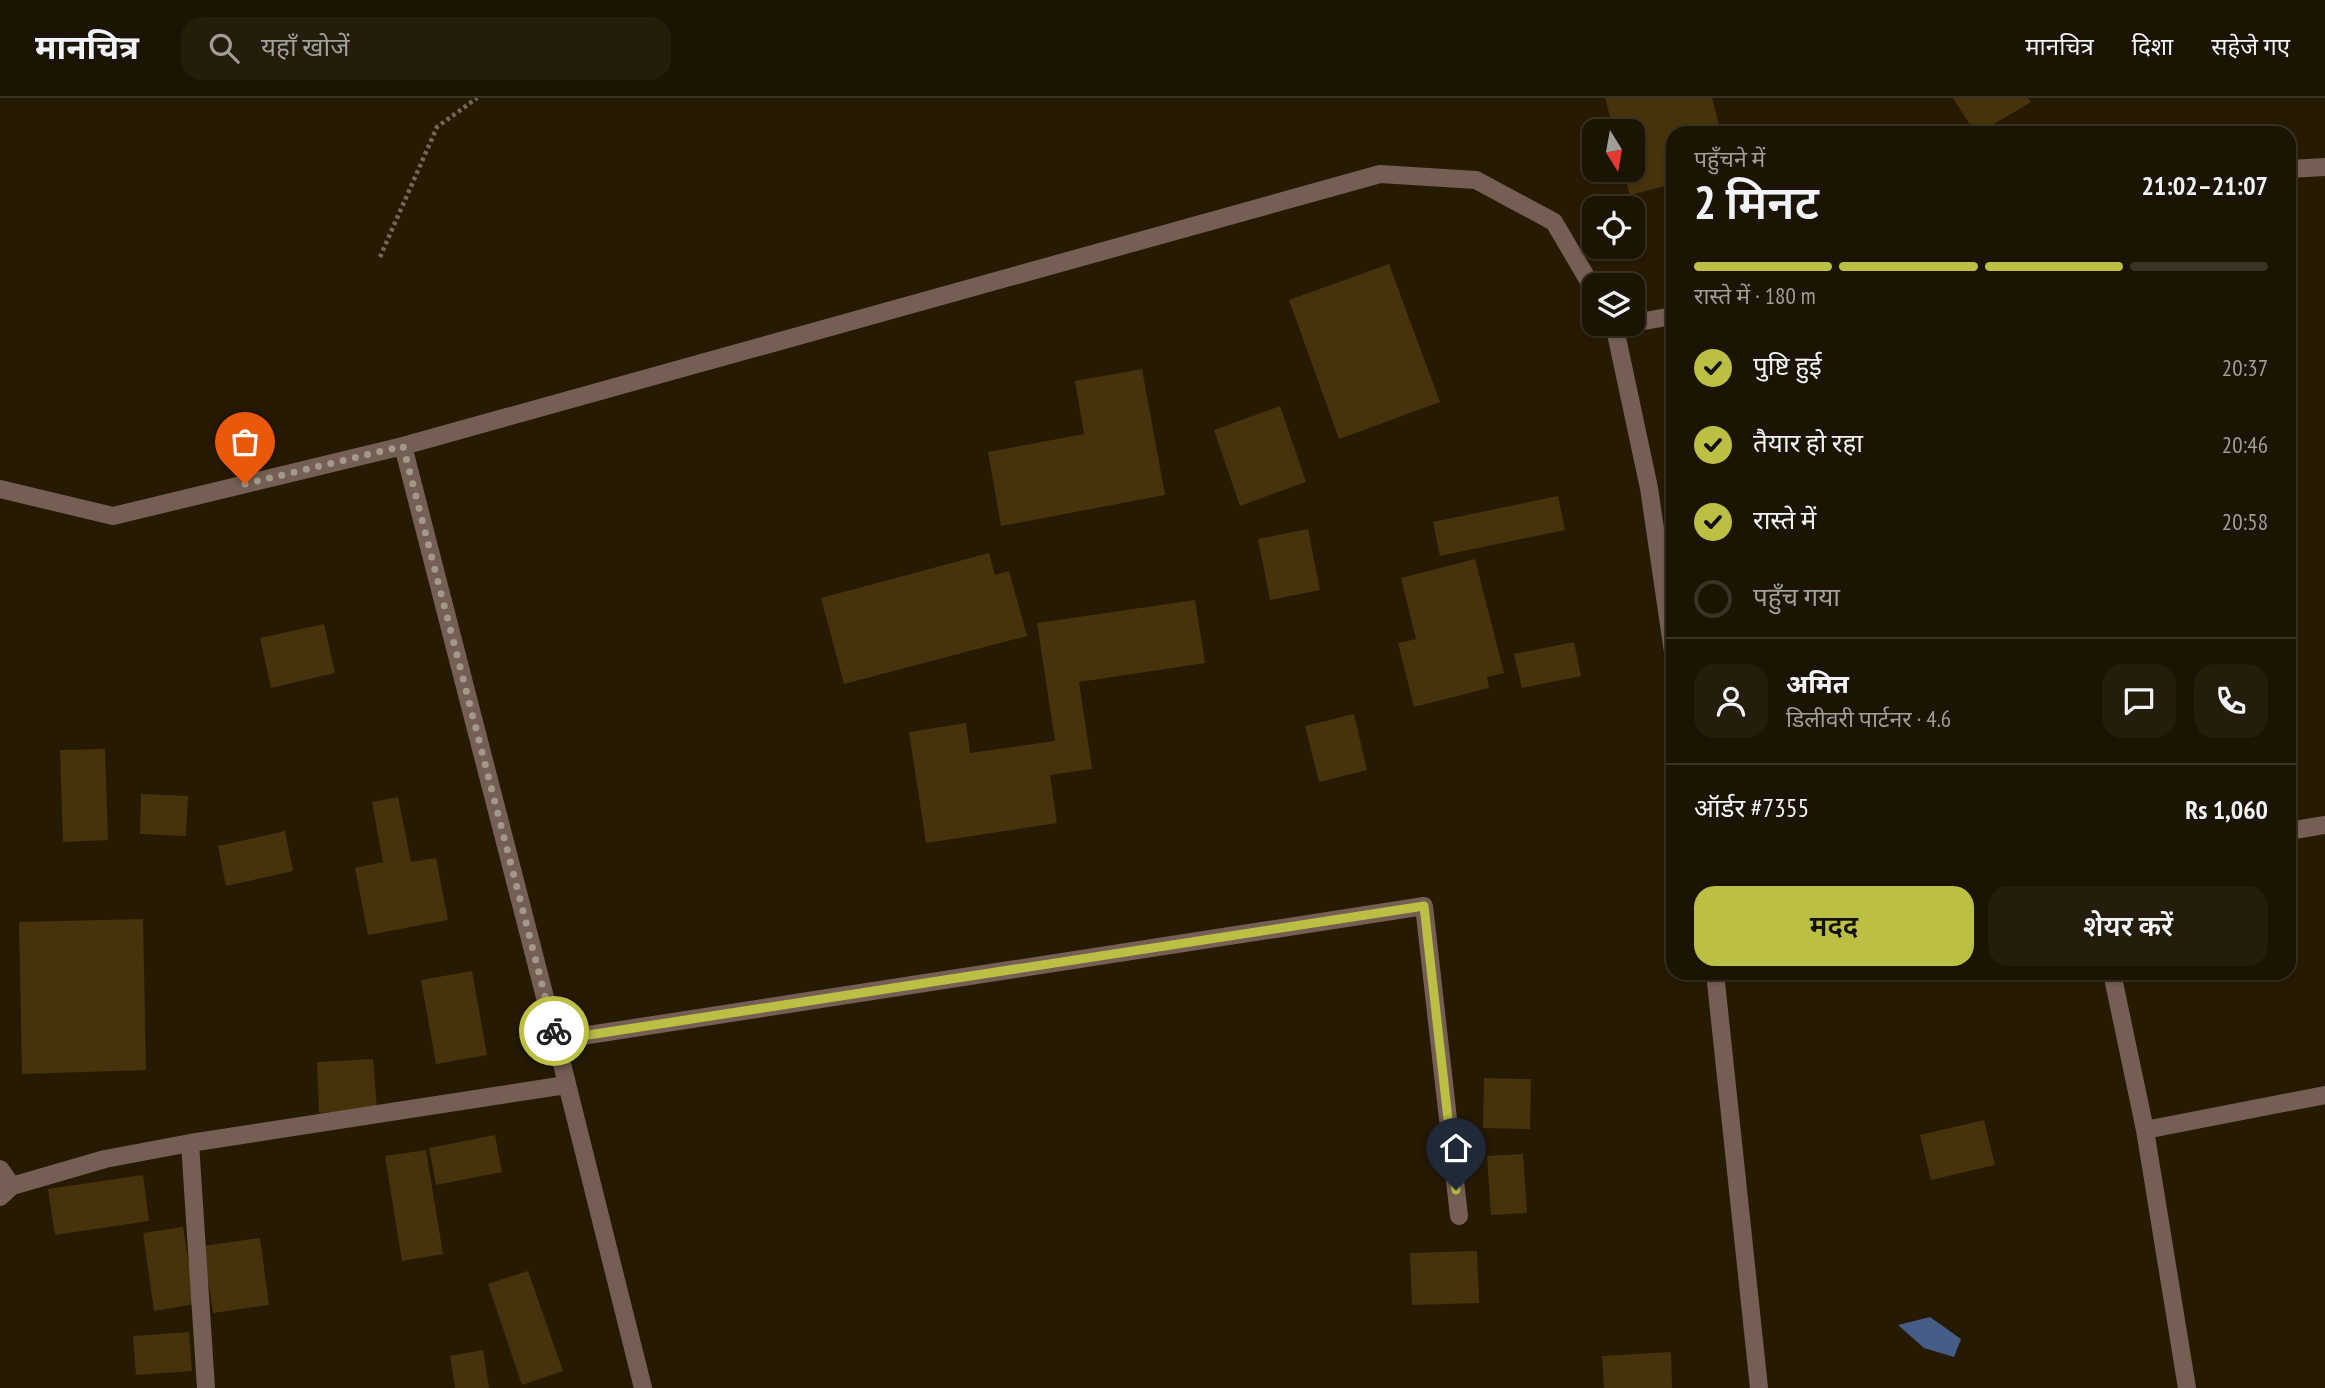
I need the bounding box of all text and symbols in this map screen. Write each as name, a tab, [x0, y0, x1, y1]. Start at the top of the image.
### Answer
search box	[181, 17, 671, 80]
text: मानचित्र	[35, 25, 139, 68]
icon: search	[205, 29, 243, 67]
text: यहाँ खोजें	[261, 30, 349, 63]
text: मानचित्र	[2025, 31, 2094, 62]
text: दिशा	[2132, 31, 2173, 62]
text: सहेजे गए	[2211, 31, 2290, 62]
north arrow	[1582, 119, 1645, 182]
map controls	[1582, 119, 1645, 336]
text: पहुँचने में	[1694, 144, 1765, 173]
text: 21:02–21:07	[2141, 169, 2268, 202]
text: 2 मिनट	[1694, 172, 1819, 232]
button: locate	[1582, 196, 1645, 259]
button: layers	[1582, 273, 1645, 336]
text: रास्ते में · 180 m	[1694, 281, 1816, 310]
icon: check	[1694, 349, 1732, 387]
text: पुष्टि हुई	[1753, 349, 1822, 382]
text: 20:37	[2222, 353, 2268, 382]
pin	[215, 412, 275, 484]
icon: bag	[226, 423, 264, 461]
icon: check	[1694, 426, 1732, 464]
text: तैयार हो रहा	[1753, 426, 1863, 459]
text: 20:46	[2222, 430, 2268, 459]
icon: check	[1694, 503, 1732, 541]
text: रास्ते में	[1753, 503, 1816, 536]
text: 20:58	[2222, 507, 2268, 536]
text: पहुँच गया	[1753, 580, 1840, 613]
button: person	[1694, 664, 1768, 738]
button: chat	[2102, 664, 2176, 738]
button: phone	[2194, 664, 2268, 738]
text: अमित	[1786, 667, 1849, 700]
text: डिलीवरी पार्टनर · 4.6	[1786, 704, 1951, 733]
text: ऑर्डर #7355	[1694, 791, 1809, 824]
text: Rs 1,060	[2185, 793, 2268, 826]
button: मदद	[1694, 886, 1974, 966]
button: शेयर करें	[1988, 886, 2268, 966]
courier	[519, 996, 589, 1066]
icon: bike	[535, 1012, 573, 1050]
pin	[1426, 1118, 1486, 1190]
icon: home	[1437, 1129, 1475, 1167]

